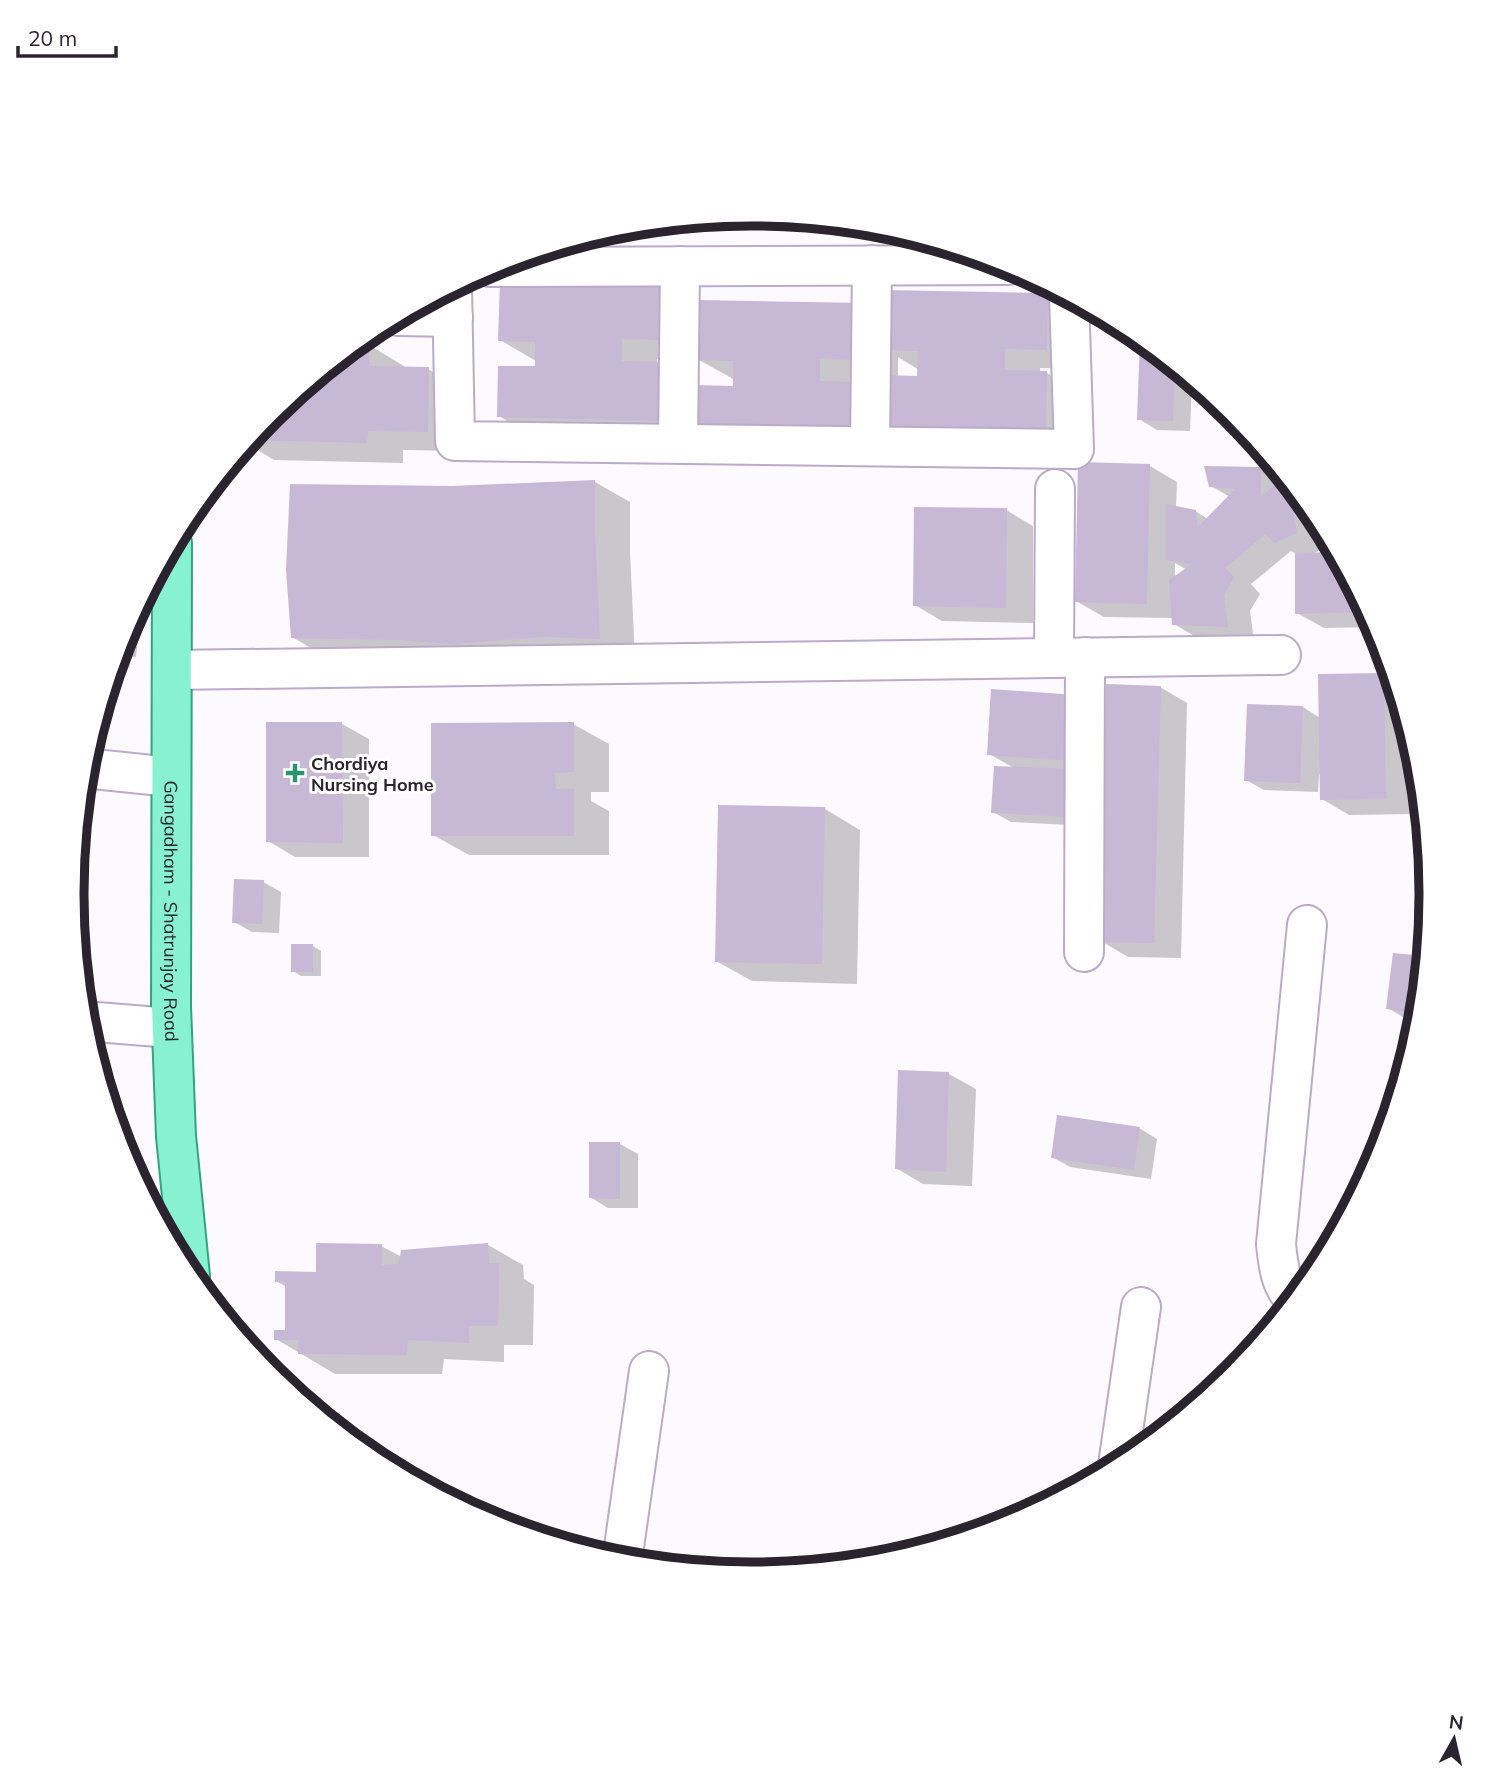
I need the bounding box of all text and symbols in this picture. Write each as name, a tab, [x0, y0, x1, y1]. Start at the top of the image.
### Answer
scale bar	[18, 14, 116, 58]
text: 20 m	[28, 25, 77, 51]
place label: Chordiya Nursing Home	[311, 752, 434, 796]
marker: Chordiya Nursing Home	[285, 763, 305, 783]
street label: Gangadham - Shatrunjay Road	[159, 780, 184, 1042]
north arrow	[1419, 1704, 1489, 1774]
text: N	[1448, 1709, 1465, 1735]

